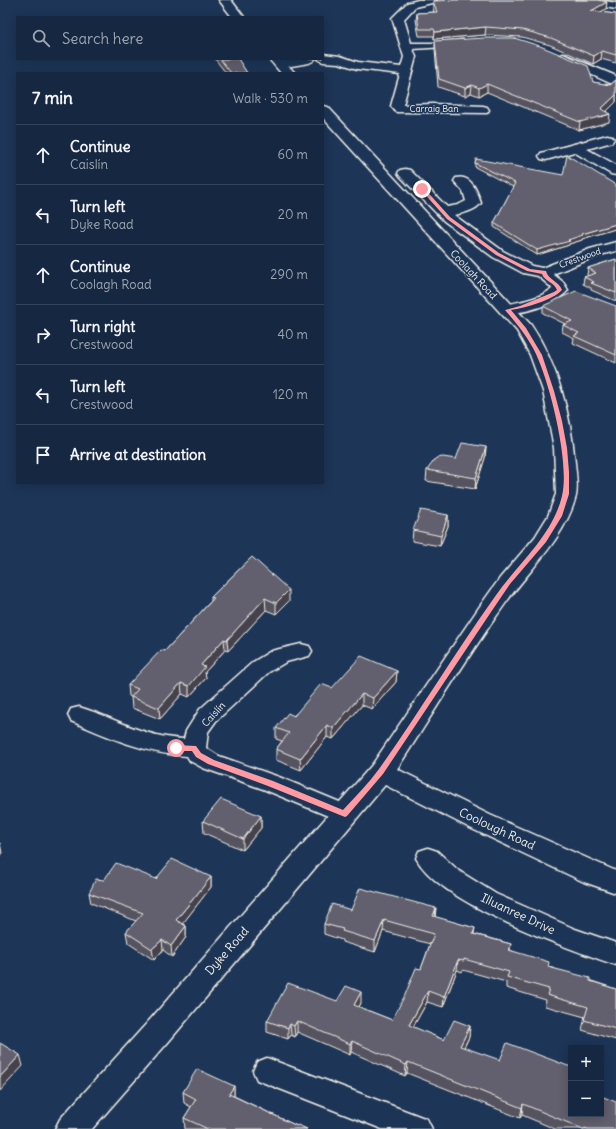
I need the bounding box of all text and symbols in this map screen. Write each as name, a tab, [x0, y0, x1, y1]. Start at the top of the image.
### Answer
search box	[16, 16, 324, 60]
icon: search	[30, 27, 52, 49]
text: Search here	[62, 29, 143, 48]
text: 7 min	[32, 87, 73, 109]
text: Walk · 530 m	[233, 90, 308, 107]
street label: Carraig Ban	[410, 103, 458, 114]
text: Continue	[70, 137, 131, 156]
icon: ahead	[32, 144, 54, 166]
text: 60 m	[277, 146, 308, 163]
text: Caislín	[70, 156, 108, 173]
route end	[413, 180, 431, 198]
text: Turn left	[70, 197, 125, 216]
icon: left	[32, 204, 54, 226]
text: 20 m	[278, 206, 308, 223]
text: Dyke Road	[70, 216, 134, 233]
street label: Crestwood	[557, 245, 602, 270]
street label: Coolagh Road	[447, 247, 500, 302]
text: Continue	[70, 257, 131, 276]
icon: ahead	[32, 264, 54, 286]
text: 290 m	[270, 266, 308, 283]
text: Coolagh Road	[70, 276, 152, 293]
text: Turn right	[70, 317, 135, 336]
icon: right	[32, 324, 54, 346]
text: 40 m	[277, 326, 308, 343]
text: Crestwood	[70, 336, 133, 353]
text: Turn left	[70, 377, 125, 396]
icon: left	[32, 384, 54, 406]
text: 120 m	[273, 386, 308, 403]
text: Crestwood	[70, 396, 133, 413]
icon: arrive	[32, 444, 54, 466]
text: Arrive at destination	[70, 445, 206, 464]
street label: Caislín	[199, 699, 228, 730]
route start	[167, 739, 185, 757]
street label: Coolough Road	[457, 804, 538, 853]
street label: Illuanree Drive	[479, 890, 558, 937]
street label: Dyke Road	[202, 924, 252, 978]
map controls	[568, 1045, 604, 1117]
button: +	[568, 1045, 604, 1081]
button: −	[568, 1081, 604, 1117]

